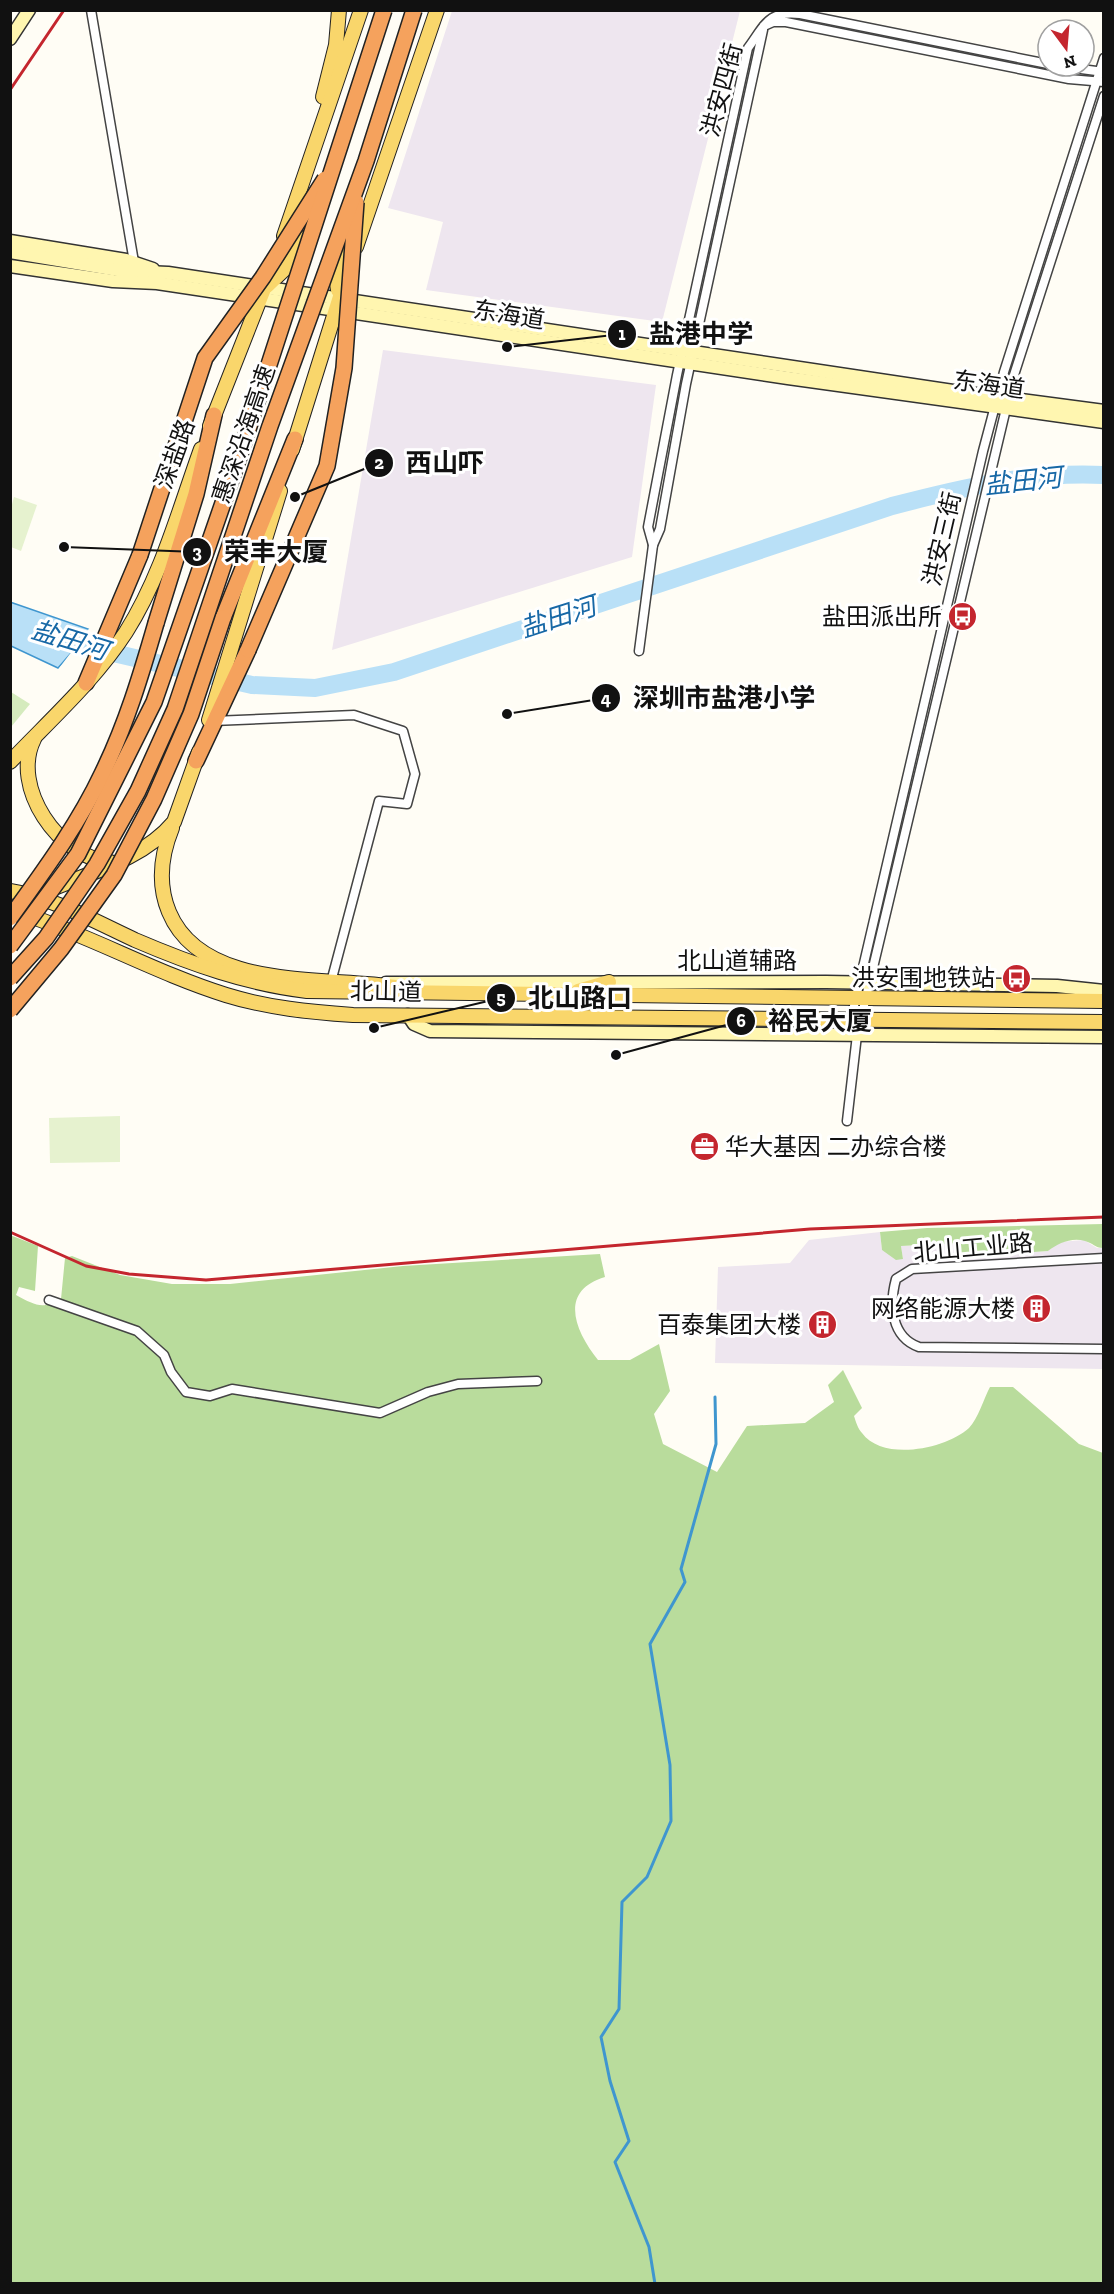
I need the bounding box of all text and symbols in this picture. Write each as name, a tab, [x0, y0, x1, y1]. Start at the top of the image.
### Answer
north arrow	[1036, 18, 1096, 78]
street label: 洪安四街	[695, 40, 748, 140]
text: N	[1062, 51, 1078, 73]
street label: 东海道	[471, 295, 547, 334]
callout: 盐港中学	[607, 312, 765, 356]
text: 盐港中学	[649, 318, 753, 350]
text: 1	[618, 323, 626, 345]
street label: 惠深沿海高速	[206, 361, 281, 507]
street label: 东海道	[951, 365, 1027, 404]
street label: 深盐路	[149, 415, 200, 493]
callout: 西山吓	[364, 441, 496, 485]
text: 西山吓	[406, 447, 484, 479]
text: 2	[374, 452, 384, 474]
water label: 盐田河	[983, 460, 1068, 501]
street label: 洪安三街	[917, 489, 966, 589]
callout: 荣丰大厦	[182, 530, 340, 574]
text: 荣丰大厦	[224, 536, 328, 568]
text: 3	[192, 541, 202, 563]
water label: 盐田河	[516, 588, 605, 644]
bus stop icon: 盐田派出所	[947, 601, 979, 633]
place label: 盐田派出所	[822, 602, 942, 631]
water label: 盐田河	[28, 613, 117, 668]
callout: 深圳市盐港小学	[591, 676, 827, 720]
text: 深圳市盐港小学	[633, 682, 815, 714]
text: 4	[601, 688, 611, 710]
street label: 北山道辅路	[677, 946, 797, 975]
bus stop icon: 洪安围地铁站	[1000, 962, 1032, 994]
place label: 洪安围地铁站	[851, 963, 995, 992]
street label: 北山道	[350, 976, 422, 1007]
callout: 北山路口	[486, 976, 644, 1020]
text: 北山路口	[528, 982, 632, 1014]
text: 5	[496, 987, 506, 1009]
callout: 裕民大厦	[726, 999, 884, 1043]
text: 裕民大厦	[768, 1005, 872, 1037]
text: 6	[736, 1010, 746, 1032]
office icon: 华大基因 二办综合楼	[688, 1131, 720, 1163]
place label: 华大基因 二办综合楼	[725, 1132, 946, 1161]
street label: 北山工业路	[912, 1228, 1034, 1267]
building icon: 网络能源大楼	[1020, 1293, 1052, 1325]
place label: 网络能源大楼	[871, 1294, 1015, 1323]
building icon: 百泰集团大楼	[806, 1309, 838, 1341]
place label: 百泰集团大楼	[657, 1310, 801, 1339]

